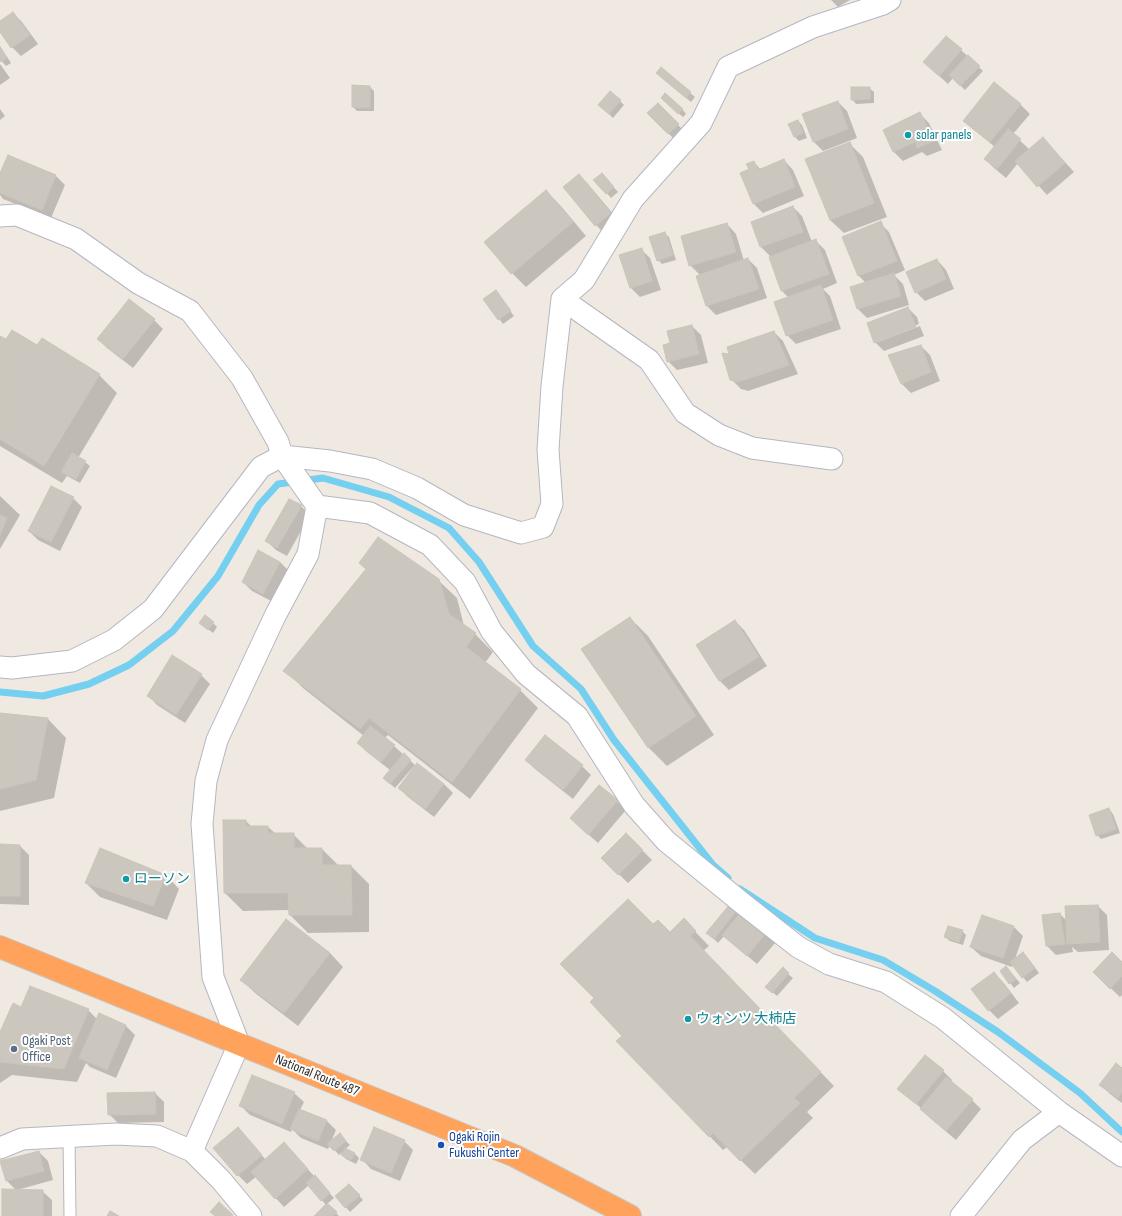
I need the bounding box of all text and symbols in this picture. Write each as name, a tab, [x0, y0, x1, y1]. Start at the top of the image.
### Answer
place label: solar panels	[916, 127, 971, 143]
marker: solar panels	[903, 130, 913, 140]
place label: ローソン	[134, 871, 190, 887]
marker: ローソン	[121, 874, 131, 884]
place label: ウォンツ 大柿店	[696, 1011, 796, 1027]
marker: ウォンツ 大柿店	[683, 1014, 693, 1024]
place label: Ogaki Post Office	[22, 1033, 71, 1066]
marker: Ogaki Post Office	[9, 1044, 19, 1054]
street label: National Route 487	[273, 1052, 361, 1100]
place label: Ogaki Rojin Fukushi Center	[449, 1129, 519, 1162]
marker: Ogaki Rojin Fukushi Center	[436, 1140, 446, 1150]

